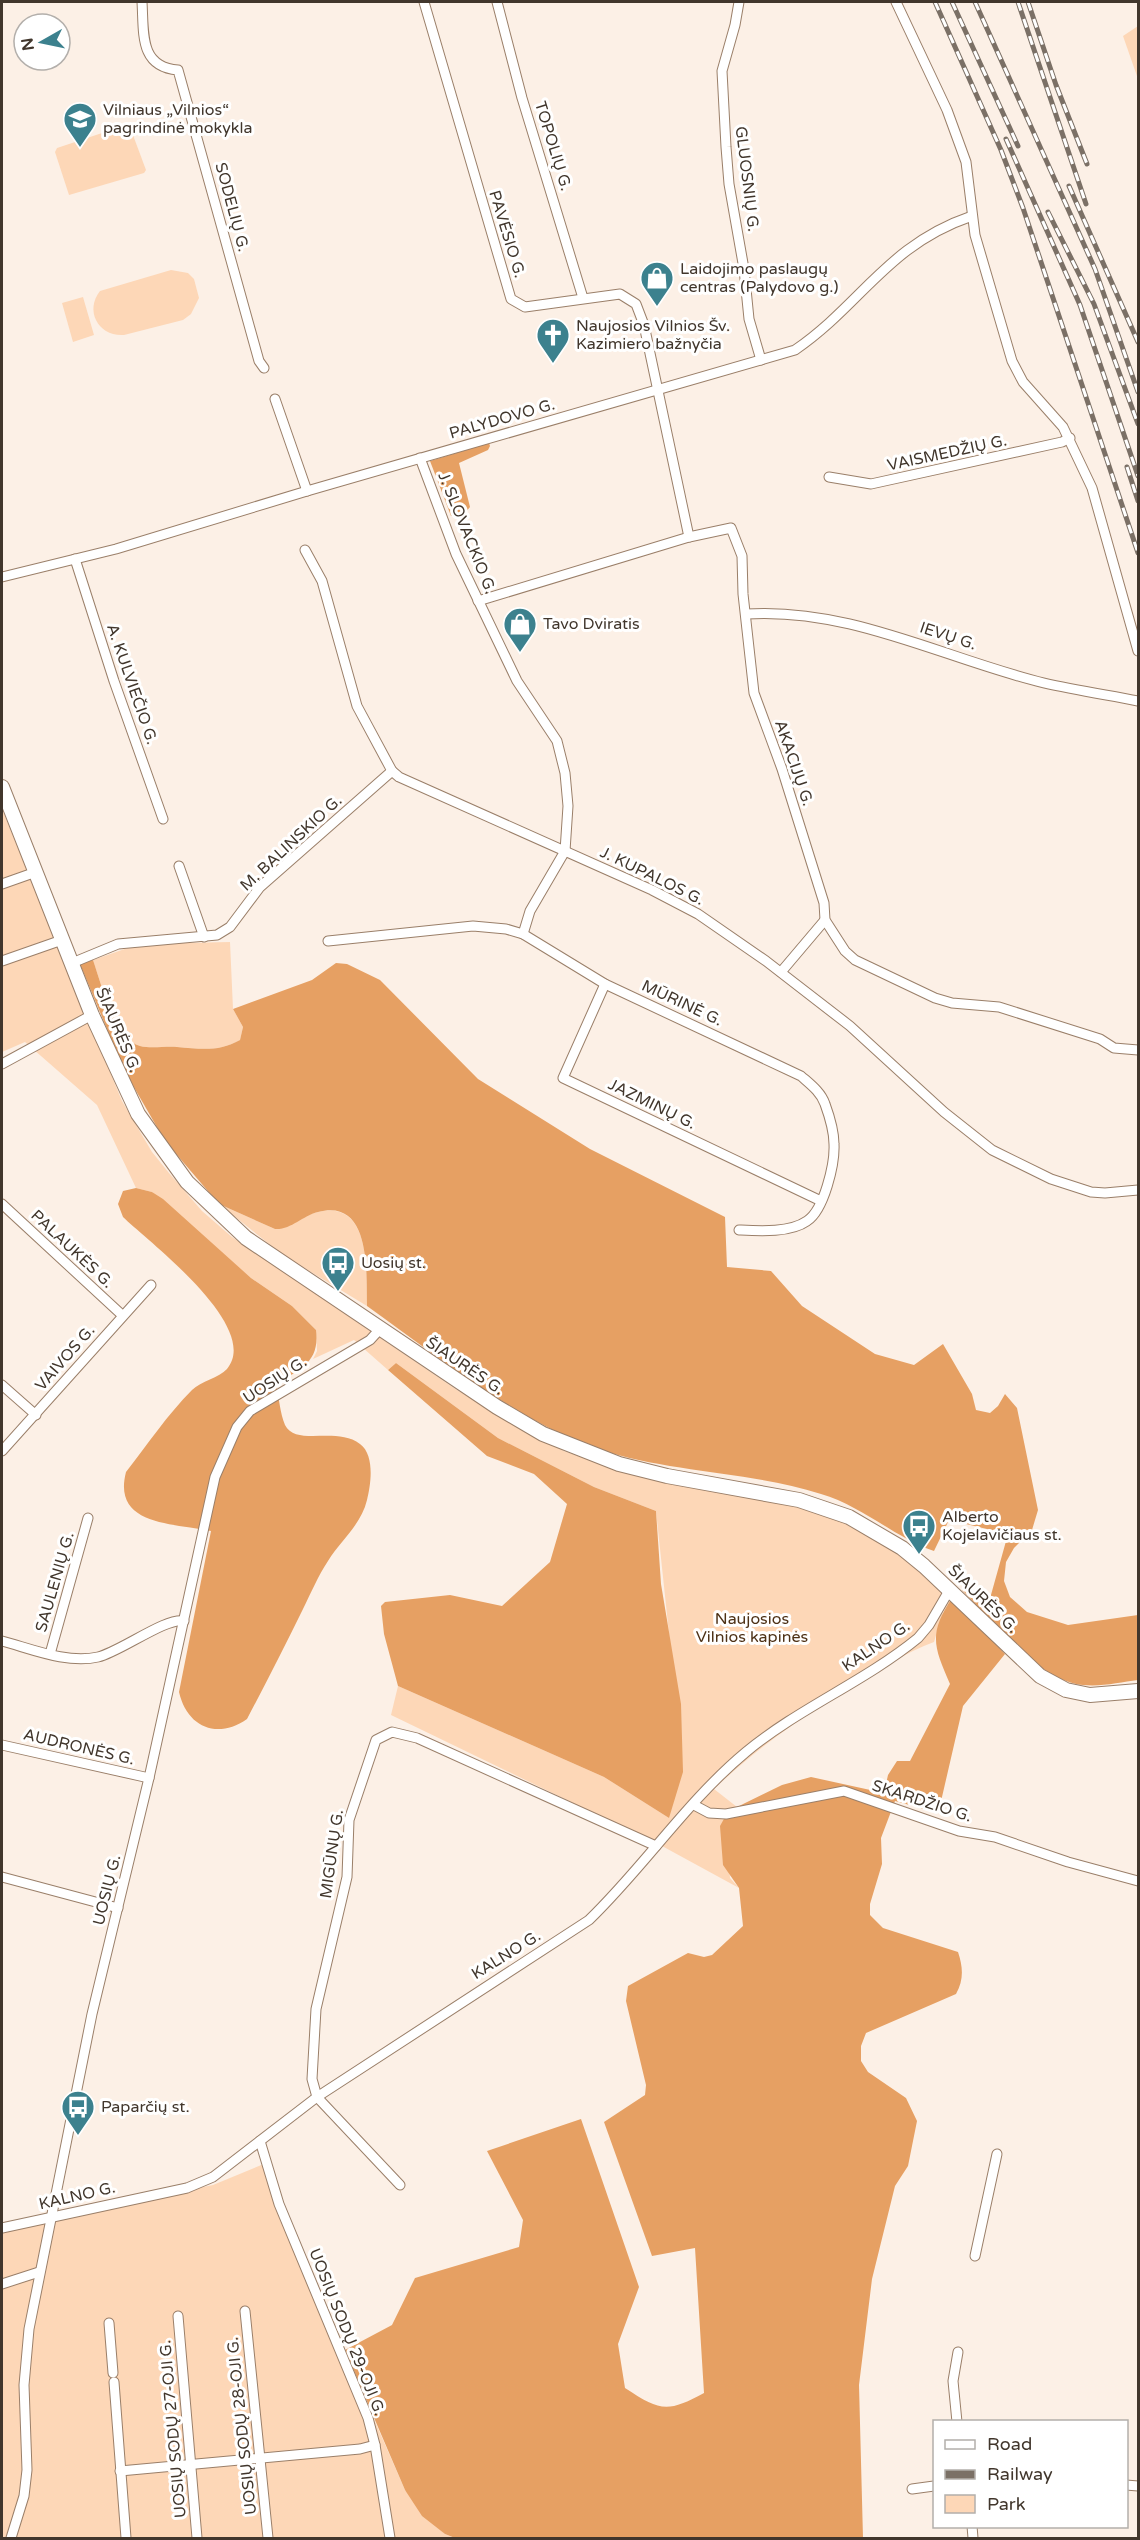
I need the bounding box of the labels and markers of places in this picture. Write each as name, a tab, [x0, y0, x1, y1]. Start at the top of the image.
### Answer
place label: Vilniaus „Vilnios“ pagrindinė mokykla	[103, 100, 253, 138]
school or university icon: Vilniaus „Vilnios“ pagrindinė mokykla	[62, 101, 98, 148]
place label: Laidojimo paslaugų centras (Palydovo g.)	[680, 259, 838, 297]
shop icon: Laidojimo paslaugų centras (Palydovo g.)	[639, 260, 675, 307]
place label: Naujosios Vilnios Šv. Kazimiero bažnyčia	[576, 316, 730, 354]
church icon: Naujosios Vilnios Šv. Kazimiero bažnyčia	[535, 317, 571, 364]
shop icon: Tavo Dviratis	[502, 606, 538, 653]
place label: Tavo Dviratis	[543, 614, 640, 634]
bus stop icon: Uosių st.	[320, 1245, 356, 1292]
place label: Uosių st.	[361, 1253, 426, 1273]
place label: Alberto Kojelavičiaus st.	[942, 1507, 1062, 1545]
bus stop icon: Alberto Kojelavičiaus st.	[901, 1508, 937, 1555]
bus stop icon: Paparčių st.	[60, 2089, 96, 2136]
place label: Paparčių st.	[101, 2097, 190, 2117]

